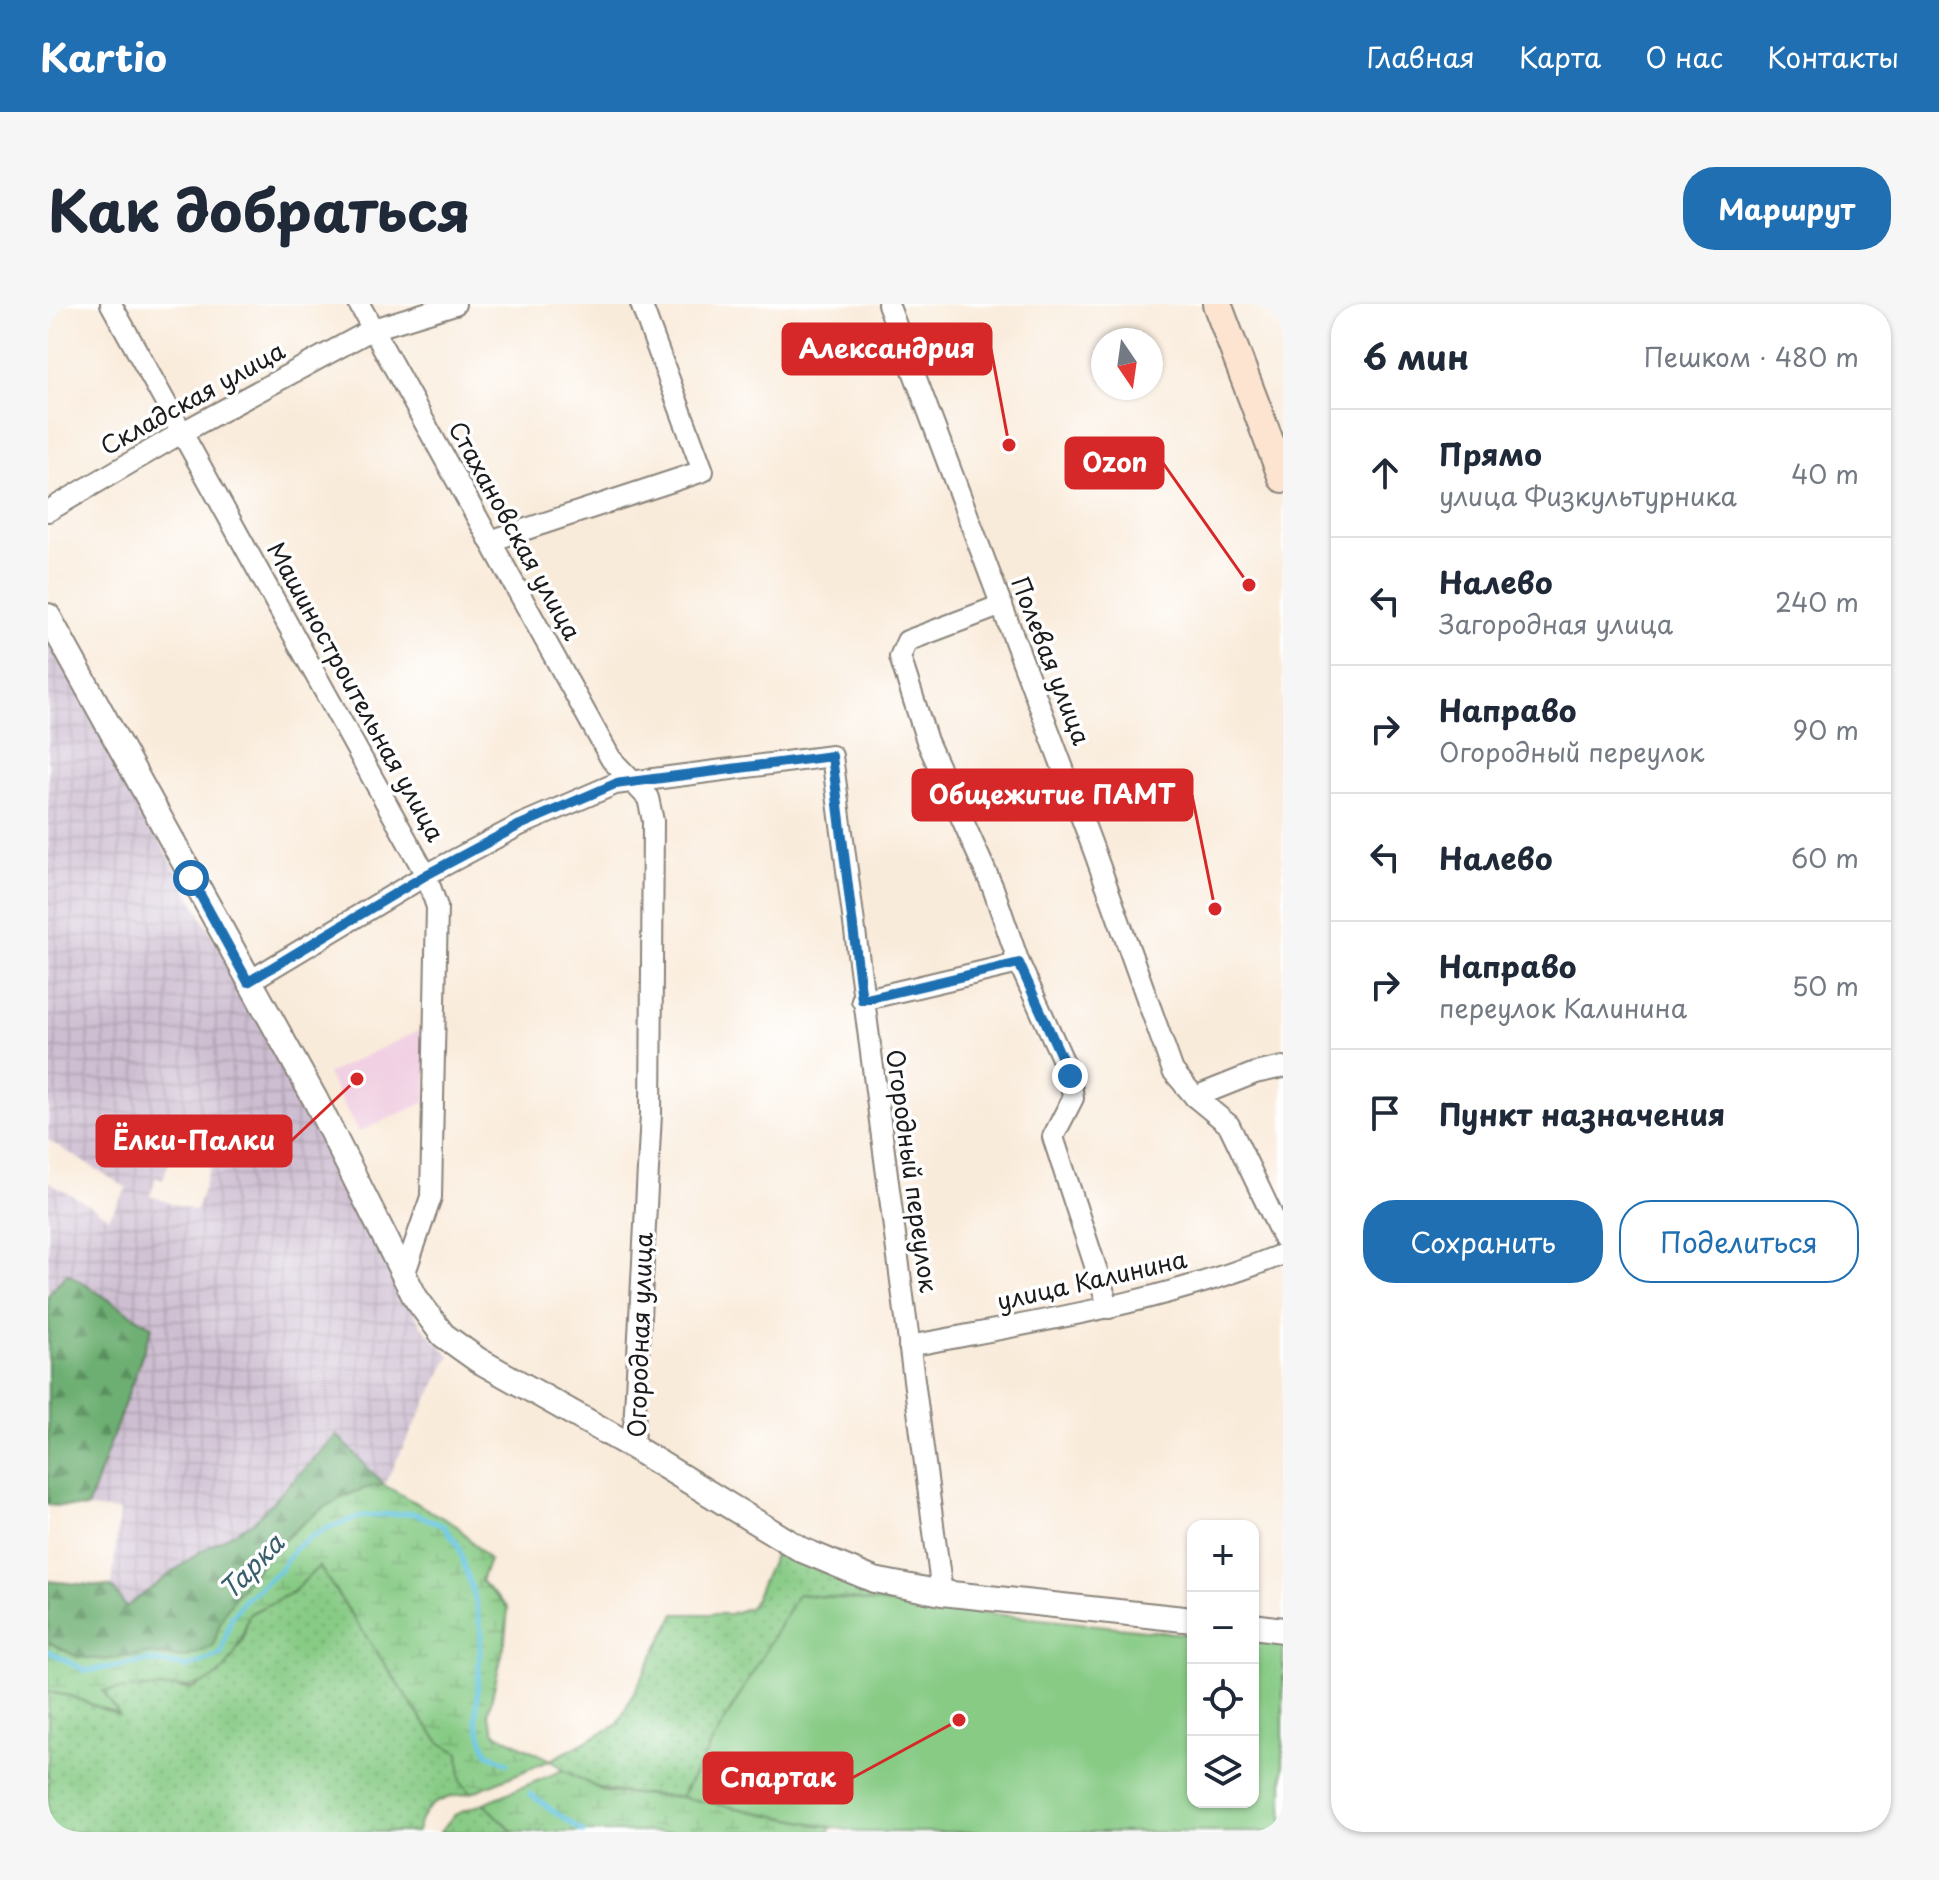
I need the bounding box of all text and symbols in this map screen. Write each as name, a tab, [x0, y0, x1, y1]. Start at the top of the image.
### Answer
text: Kartio	[40, 28, 167, 85]
text: Главная	[1367, 35, 1475, 78]
text: Карта	[1519, 35, 1601, 78]
text: О нас	[1645, 35, 1723, 78]
text: Контакты	[1767, 35, 1899, 78]
text: Как добраться	[48, 166, 471, 251]
button: Маршрут	[1683, 167, 1891, 250]
callout: Александрия	[783, 324, 991, 374]
text: Александрия	[799, 328, 975, 367]
north arrow	[1091, 328, 1163, 400]
text: 6 мин	[1363, 330, 1469, 382]
street label: Складская улица	[93, 332, 291, 463]
text: Пешком · 480 m	[1644, 337, 1859, 376]
street label: Стахановская улица	[441, 414, 591, 646]
text: Прямо	[1439, 431, 1542, 476]
callout: Ozon	[1066, 438, 1163, 488]
text: Ozon	[1082, 442, 1148, 481]
icon: ahead	[1363, 451, 1407, 495]
text: 40 m	[1791, 454, 1859, 493]
text: улица Физкультурника	[1439, 476, 1737, 515]
street label: Машиностроительная улица	[259, 535, 454, 847]
text: Налево	[1439, 559, 1553, 604]
street label: Полевая улица	[1003, 571, 1100, 750]
icon: left	[1363, 579, 1407, 623]
text: 240 m	[1775, 582, 1859, 621]
text: Загородная улица	[1439, 604, 1673, 643]
text: Направо	[1439, 687, 1577, 732]
icon: right	[1363, 707, 1407, 751]
text: 90 m	[1792, 710, 1859, 749]
text: Огородный переулок	[1439, 732, 1705, 771]
callout: Общежитие ПАМТ	[913, 770, 1192, 820]
text: Общежитие ПАМТ	[929, 774, 1176, 813]
icon: left	[1363, 835, 1407, 879]
text: Налево	[1439, 835, 1553, 880]
text: 60 m	[1791, 838, 1859, 877]
route start	[173, 860, 209, 896]
text: Направо	[1439, 943, 1577, 988]
icon: right	[1363, 963, 1407, 1007]
text: 50 m	[1792, 966, 1859, 1005]
text: переулок Калинина	[1439, 988, 1687, 1027]
street label: Огородный переулок	[878, 1047, 948, 1295]
route end	[1052, 1058, 1088, 1094]
icon: arrive	[1363, 1091, 1407, 1135]
text: Пункт назначения	[1439, 1091, 1725, 1136]
callout: Ёлки-Палки	[97, 1116, 291, 1166]
text: Ёлки-Палки	[113, 1120, 275, 1159]
button: Сохранить	[1363, 1200, 1603, 1283]
button: Поделиться	[1619, 1200, 1859, 1283]
street label: Огородная улица	[617, 1232, 661, 1438]
street label: улица Калинина	[993, 1240, 1190, 1318]
map controls	[1187, 1520, 1259, 1808]
button: +	[1187, 1520, 1259, 1592]
water label: Тарка	[210, 1524, 293, 1608]
button: −	[1187, 1592, 1259, 1664]
button: locate	[1187, 1664, 1259, 1736]
button: layers	[1187, 1736, 1259, 1808]
callout: Спартак	[704, 1753, 852, 1803]
text: Спартак	[720, 1757, 837, 1796]

